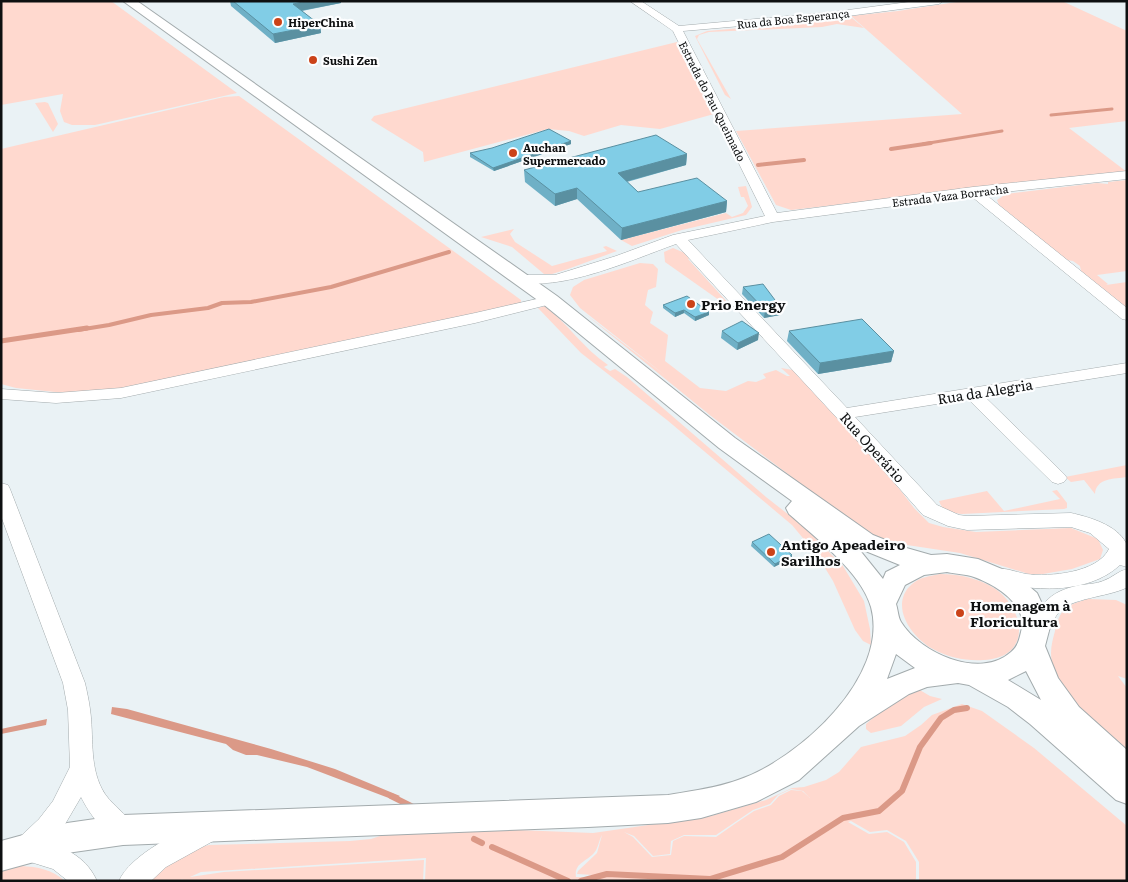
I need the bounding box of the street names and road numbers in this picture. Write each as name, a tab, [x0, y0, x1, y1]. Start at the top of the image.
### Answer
street label: Rua da Boa Esperança	[736, 4, 850, 32]
street label: Estrada do Pau Queimado	[676, 38, 750, 164]
street label: Estrada Vaza Borracha	[891, 180, 1009, 210]
street label: Rua da Alegria	[936, 374, 1035, 408]
street label: Rua Operário	[836, 407, 910, 487]

